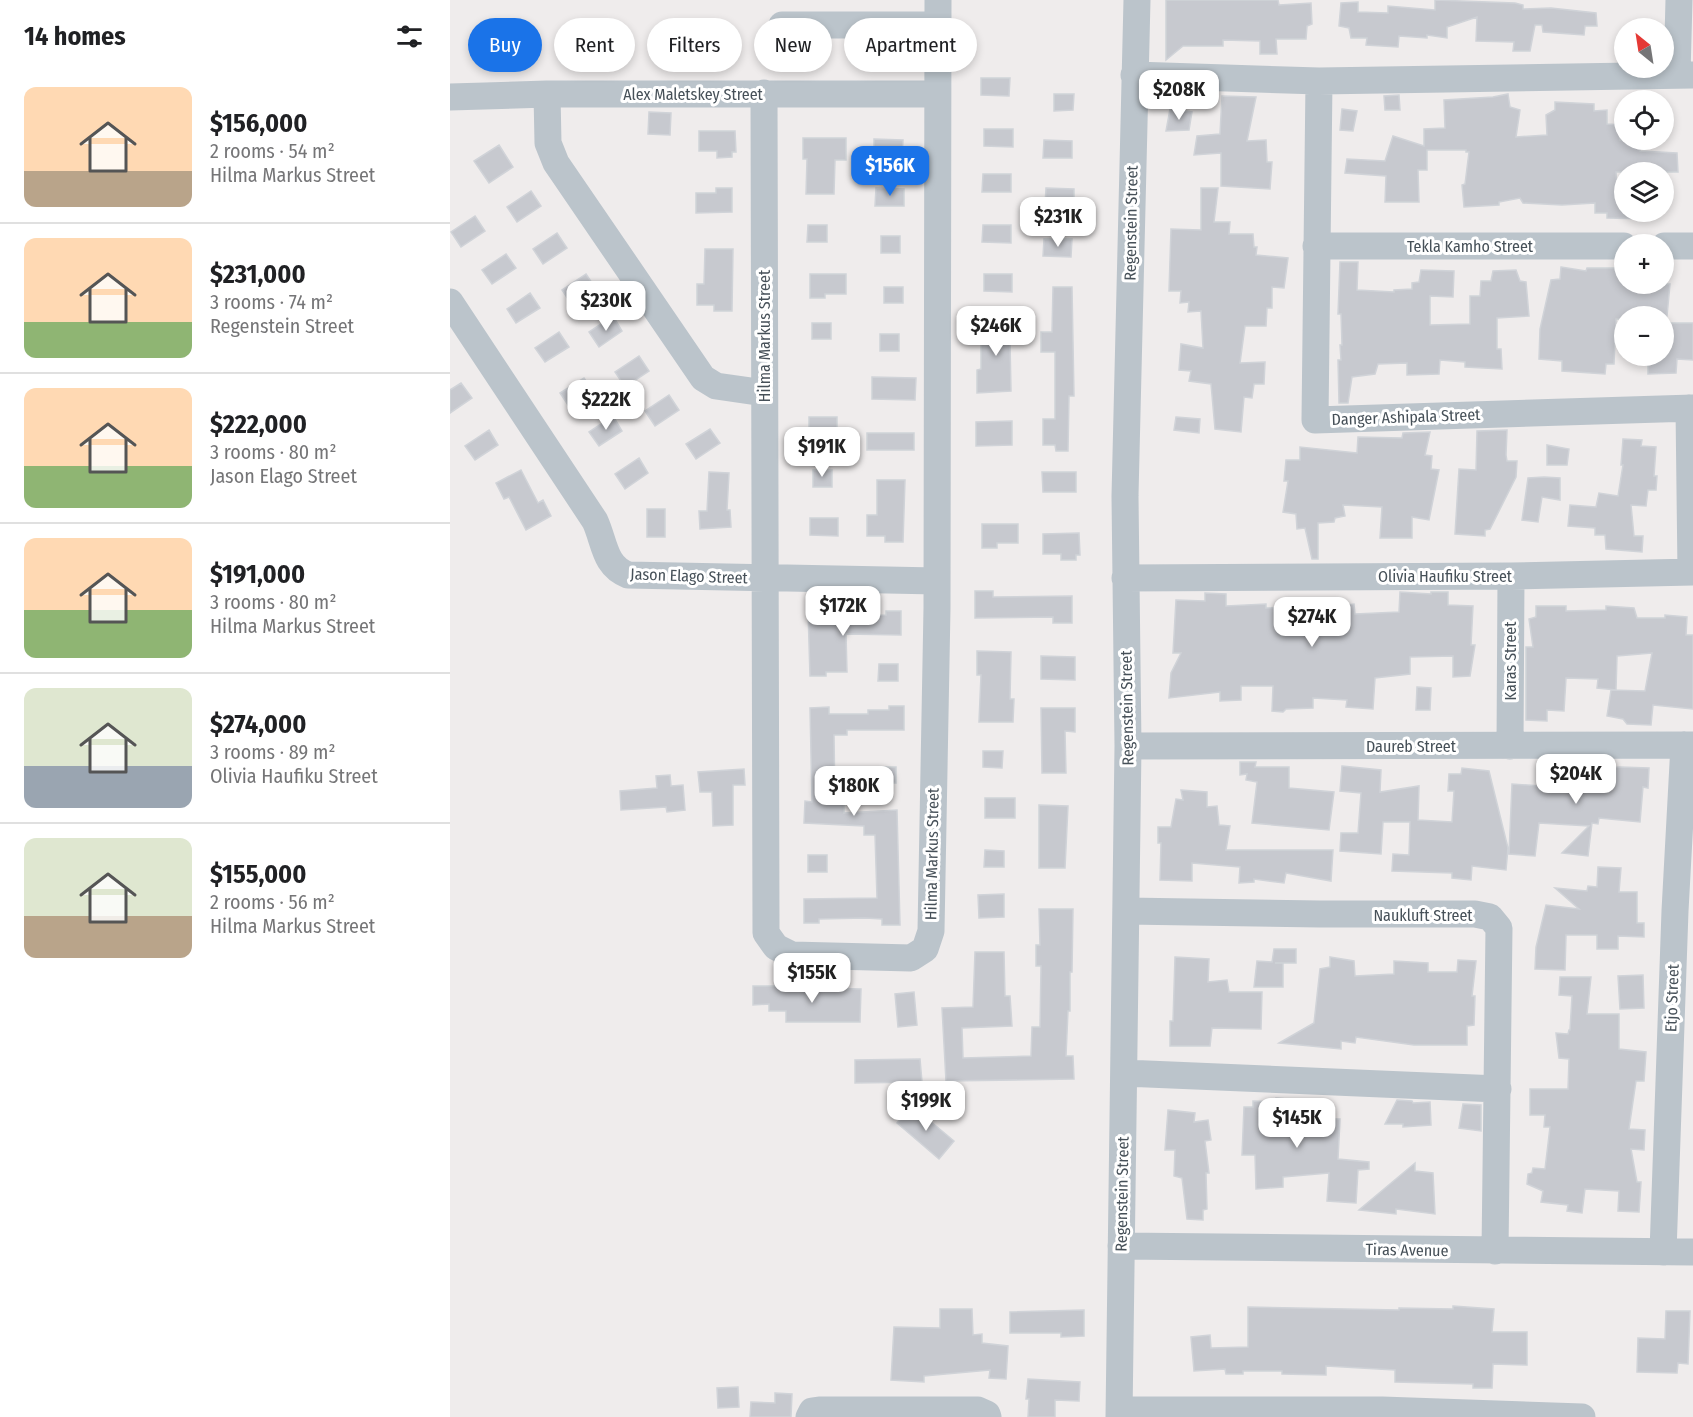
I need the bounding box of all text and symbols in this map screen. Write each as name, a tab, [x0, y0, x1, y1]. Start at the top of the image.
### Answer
chip: Buy	[468, 18, 542, 72]
chip: Rent	[554, 18, 635, 72]
chip: Filters	[647, 18, 742, 72]
chip: New	[754, 18, 832, 72]
chip: Apartment	[844, 18, 977, 72]
north arrow	[1614, 18, 1674, 78]
map controls	[1614, 18, 1674, 366]
icon: filters	[393, 20, 426, 53]
text: 14 homes	[24, 21, 126, 52]
pin: $208K	[1137, 70, 1221, 121]
text: $208K	[1153, 77, 1205, 101]
street label: Alex Maletskey Street	[623, 85, 764, 104]
button: locate	[1614, 90, 1674, 150]
text: $156,000	[210, 108, 307, 139]
icon: home	[72, 111, 144, 183]
text: 2 rooms · 54 m²	[210, 139, 335, 163]
pin: $156K	[848, 146, 932, 197]
text: $156K	[865, 153, 915, 177]
button: layers	[1614, 162, 1674, 222]
text: Hilma Markus Street	[210, 163, 375, 187]
street label: Regenstein Street	[1120, 164, 1142, 281]
pin: $231K	[1016, 197, 1100, 248]
text: $231K	[1034, 204, 1082, 228]
button: +	[1614, 234, 1674, 294]
street label: Tekla Kamho Street	[1407, 237, 1534, 256]
text: $231,000	[210, 259, 306, 290]
icon: home	[72, 262, 144, 334]
street label: Hilma Markus Street	[755, 269, 774, 402]
pin: $230K	[564, 281, 648, 332]
text: $230K	[580, 288, 632, 312]
text: 3 rooms · 74 m²	[210, 290, 333, 314]
pin: $246K	[954, 306, 1038, 357]
button: −	[1614, 306, 1674, 366]
text: $246K	[971, 313, 1021, 337]
text: Regenstein Street	[210, 314, 354, 338]
pin: $222K	[564, 380, 648, 431]
text: $222K	[581, 387, 631, 411]
street label: Danger Ashipala Street	[1331, 405, 1481, 429]
text: $222,000	[210, 409, 307, 440]
icon: home	[72, 412, 144, 484]
pin: $191K	[780, 427, 864, 478]
text: $191K	[798, 434, 846, 458]
text: 3 rooms · 80 m²	[210, 440, 336, 464]
text: Jason Elago Street	[210, 464, 357, 488]
text: $191,000	[210, 559, 305, 590]
icon: home	[72, 562, 144, 634]
street label: Jason Elago Street	[630, 564, 749, 588]
street label: Olivia Haufiku Street	[1378, 567, 1513, 586]
pin: $172K	[801, 586, 885, 637]
text: 3 rooms · 80 m²	[210, 590, 336, 614]
text: $172K	[819, 593, 867, 617]
pin: $274K	[1270, 597, 1354, 648]
text: $274K	[1288, 604, 1336, 628]
text: Hilma Markus Street	[210, 614, 375, 638]
street label: Karas Street	[1501, 621, 1520, 700]
street label: Regenstein Street	[1116, 649, 1138, 766]
text: $274,000	[210, 709, 306, 740]
icon: home	[72, 712, 144, 784]
street label: Daureb Street	[1366, 737, 1457, 756]
text: 3 rooms · 89 m²	[210, 740, 335, 764]
pin: $204K	[1534, 754, 1618, 805]
text: $204K	[1550, 761, 1602, 785]
text: Olivia Haufiku Street	[210, 764, 378, 788]
pin: $180K	[812, 766, 896, 817]
text: $180K	[829, 773, 879, 797]
street label: Hilma Markus Street	[921, 787, 943, 920]
text: $155,000	[210, 859, 307, 890]
icon: home	[72, 862, 144, 934]
text: 2 rooms · 56 m²	[210, 890, 335, 914]
street label: Naukluft Street	[1373, 906, 1473, 925]
text: Hilma Markus Street	[210, 914, 375, 938]
pin: $155K	[770, 953, 854, 1004]
text: $155K	[788, 960, 836, 984]
street label: Etjo Street	[1661, 963, 1683, 1032]
pin: $199K	[884, 1081, 968, 1132]
text: $199K	[901, 1088, 951, 1112]
pin: $145K	[1255, 1098, 1339, 1149]
text: $145K	[1272, 1105, 1322, 1129]
street label: Regenstein Street	[1111, 1135, 1133, 1252]
street label: Tiras Avenue	[1365, 1240, 1449, 1260]

